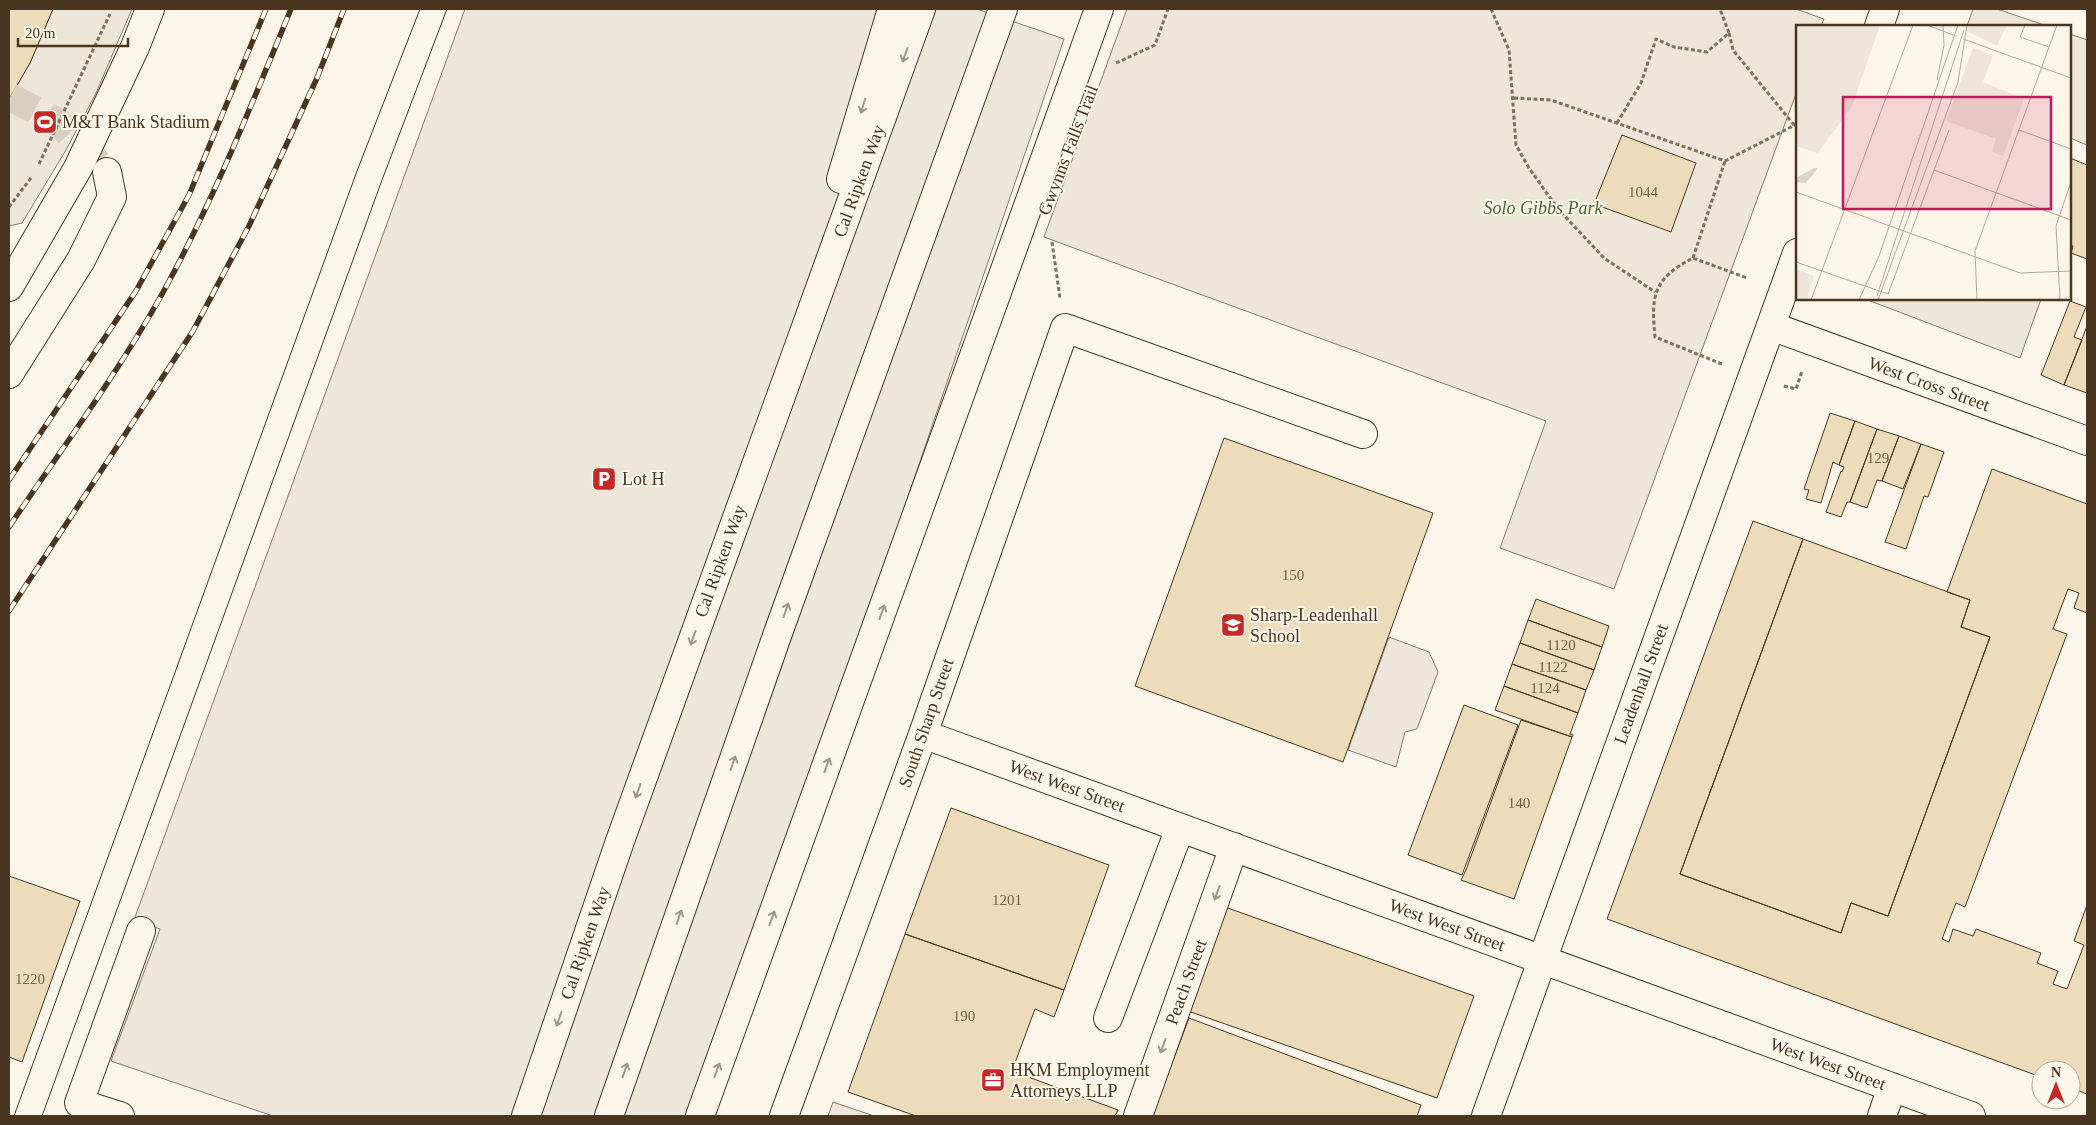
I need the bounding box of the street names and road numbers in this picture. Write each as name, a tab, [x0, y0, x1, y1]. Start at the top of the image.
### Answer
street label: Gwynns Falls Trail	[1034, 82, 1102, 218]
street label: Cal Ripken Way	[829, 122, 889, 240]
street label: West Cross Street	[1866, 353, 1992, 415]
street label: Cal Ripken Way	[690, 502, 750, 620]
street label: Leadenhall Street	[1610, 621, 1672, 747]
street label: South Sharp Street	[895, 656, 957, 790]
street label: West West Street	[1006, 756, 1128, 816]
street label: Cal Ripken Way	[556, 884, 614, 1002]
street label: West West Street	[1386, 895, 1508, 955]
street label: Peach Street	[1161, 937, 1211, 1027]
street label: West West Street	[1767, 1034, 1889, 1094]

